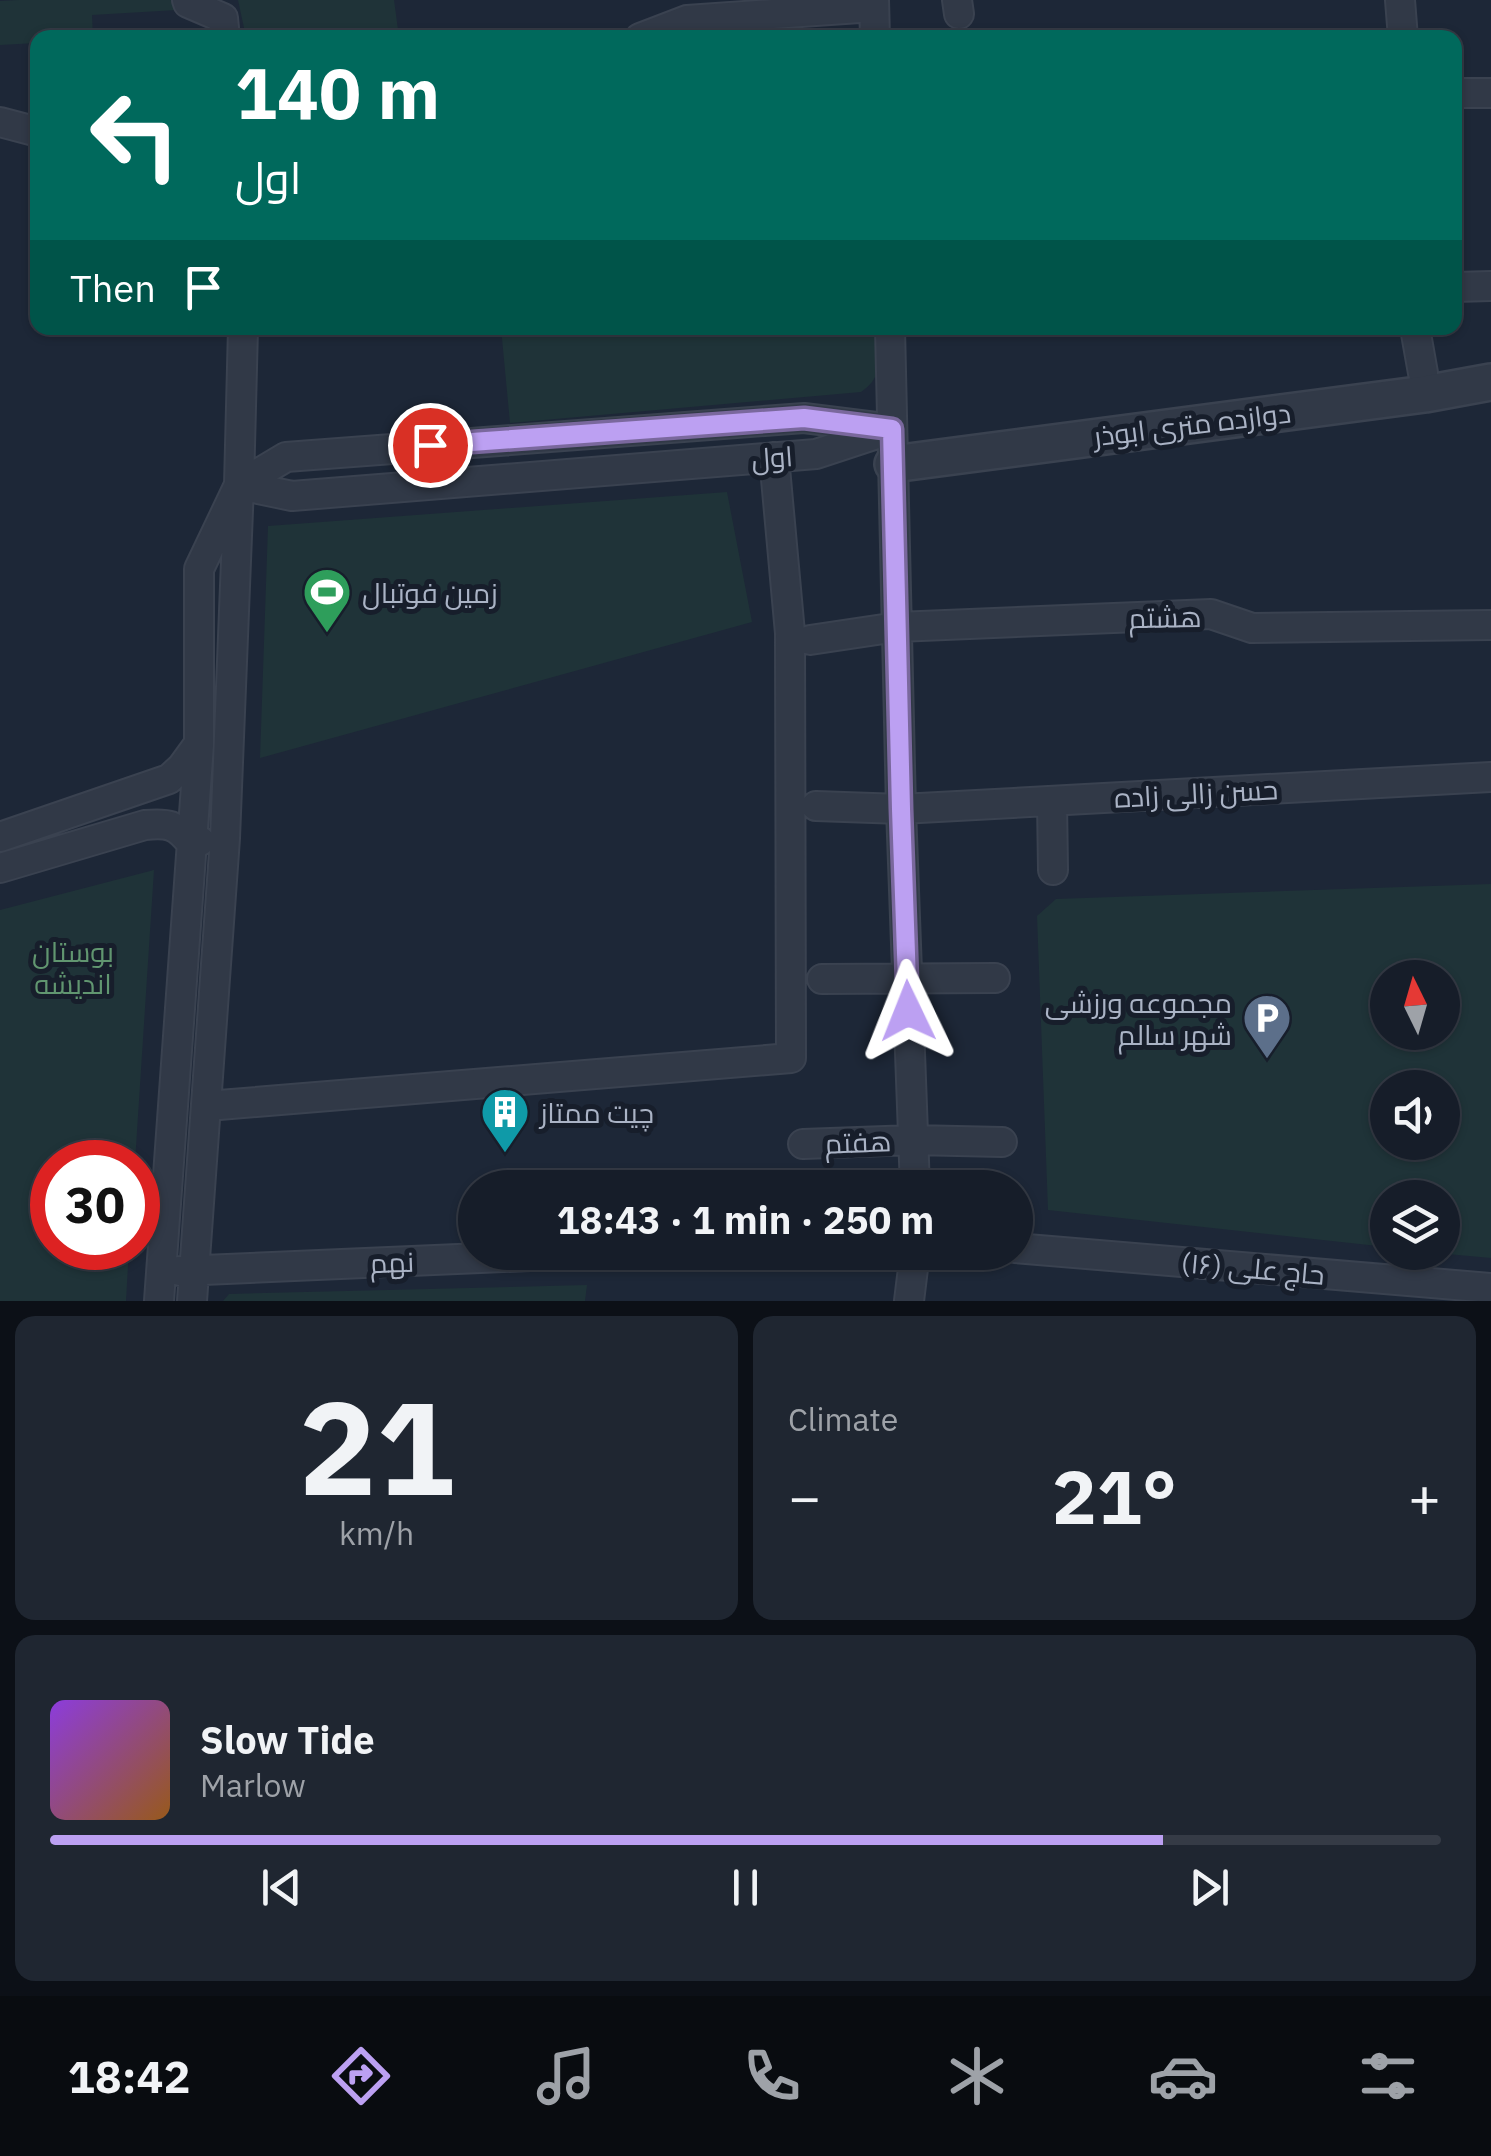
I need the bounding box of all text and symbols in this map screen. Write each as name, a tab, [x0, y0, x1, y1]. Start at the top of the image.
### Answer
text: 140 m	[235, 47, 440, 138]
icon: left	[70, 70, 200, 200]
text: اول	[235, 148, 302, 206]
icon: arrive	[176, 260, 231, 315]
text: Then	[70, 263, 156, 312]
street label: دوازده متری ابوذر	[1089, 394, 1293, 455]
pin	[388, 403, 473, 488]
icon: arrive	[403, 418, 458, 473]
street label: اول	[750, 437, 794, 477]
sports icon: زمین فوتبال	[301, 566, 353, 634]
place label: زمین فوتبال	[362, 574, 498, 611]
street label: هشتم	[1128, 598, 1202, 638]
street label: حسن زالی زاده	[1113, 770, 1279, 816]
park label: بوستان اندیشه	[32, 933, 114, 1002]
position arrow	[856, 959, 960, 1063]
north arrow	[1370, 960, 1460, 1050]
map controls	[1370, 960, 1460, 1270]
place label: مجموعه ورزشی شهر سالم	[1045, 984, 1232, 1055]
parking icon: مجموعه ورزشی شهر سالم	[1241, 992, 1293, 1060]
button: sound	[1370, 1070, 1460, 1160]
building icon: چیت ممتاز	[479, 1086, 531, 1154]
place label: چیت ممتاز	[538, 1094, 654, 1132]
street label: هفتم	[824, 1122, 892, 1164]
speed limit sign: 30	[30, 1140, 160, 1270]
button: layers	[1370, 1180, 1460, 1270]
text: 18:43 · 1 min · 250 m	[557, 1195, 934, 1244]
street label: نهم	[369, 1243, 415, 1283]
street label: حاج علی (۱۶)	[1180, 1243, 1326, 1294]
text: 21	[298, 1362, 455, 1531]
text: Climate	[788, 1398, 898, 1440]
text: 21°	[1052, 1447, 1177, 1545]
text: −	[788, 1461, 821, 1532]
text: +	[1408, 1461, 1441, 1532]
text: km/h	[339, 1512, 414, 1554]
text: Slow Tide	[200, 1715, 375, 1764]
text: Marlow	[200, 1764, 306, 1806]
icon: previous	[254, 1860, 309, 1915]
icon: pause	[718, 1860, 773, 1915]
icon: next	[1182, 1860, 1237, 1915]
icon: directions	[326, 2041, 396, 2111]
icon: music	[531, 2041, 601, 2111]
icon: phone	[737, 2041, 807, 2111]
icon: climate	[942, 2041, 1012, 2111]
icon: car	[1148, 2041, 1218, 2111]
icon: filters	[1353, 2041, 1423, 2111]
text: 18:42	[68, 2047, 191, 2105]

